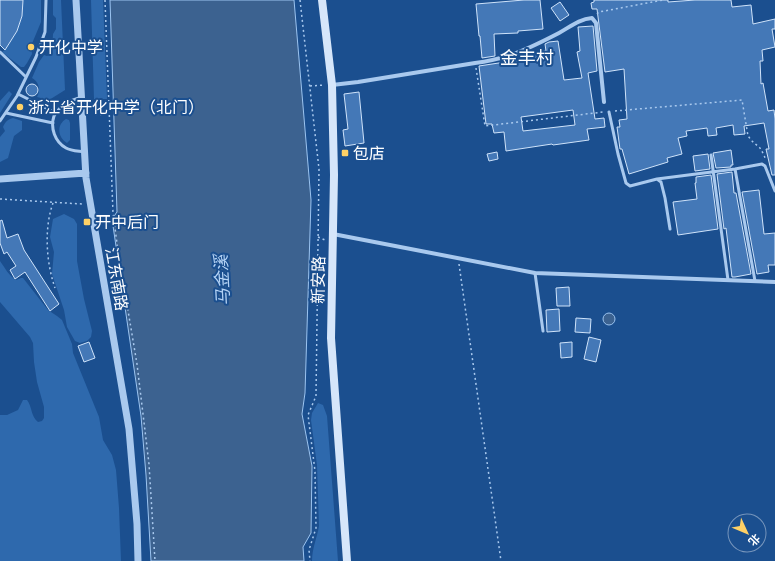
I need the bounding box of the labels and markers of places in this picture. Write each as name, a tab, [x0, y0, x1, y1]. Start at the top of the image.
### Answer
place label: 开化中学	[39, 36, 103, 59]
marker: 开化中学	[26, 42, 36, 52]
place label: 浙江省开化中学（北门）	[28, 96, 204, 119]
marker: 浙江省开化中学（北门）	[15, 102, 25, 112]
place label: 包店	[353, 142, 385, 165]
marker: 包店	[340, 148, 350, 158]
place label: 开中后门	[95, 211, 159, 234]
marker: 开中后门	[82, 217, 92, 227]

